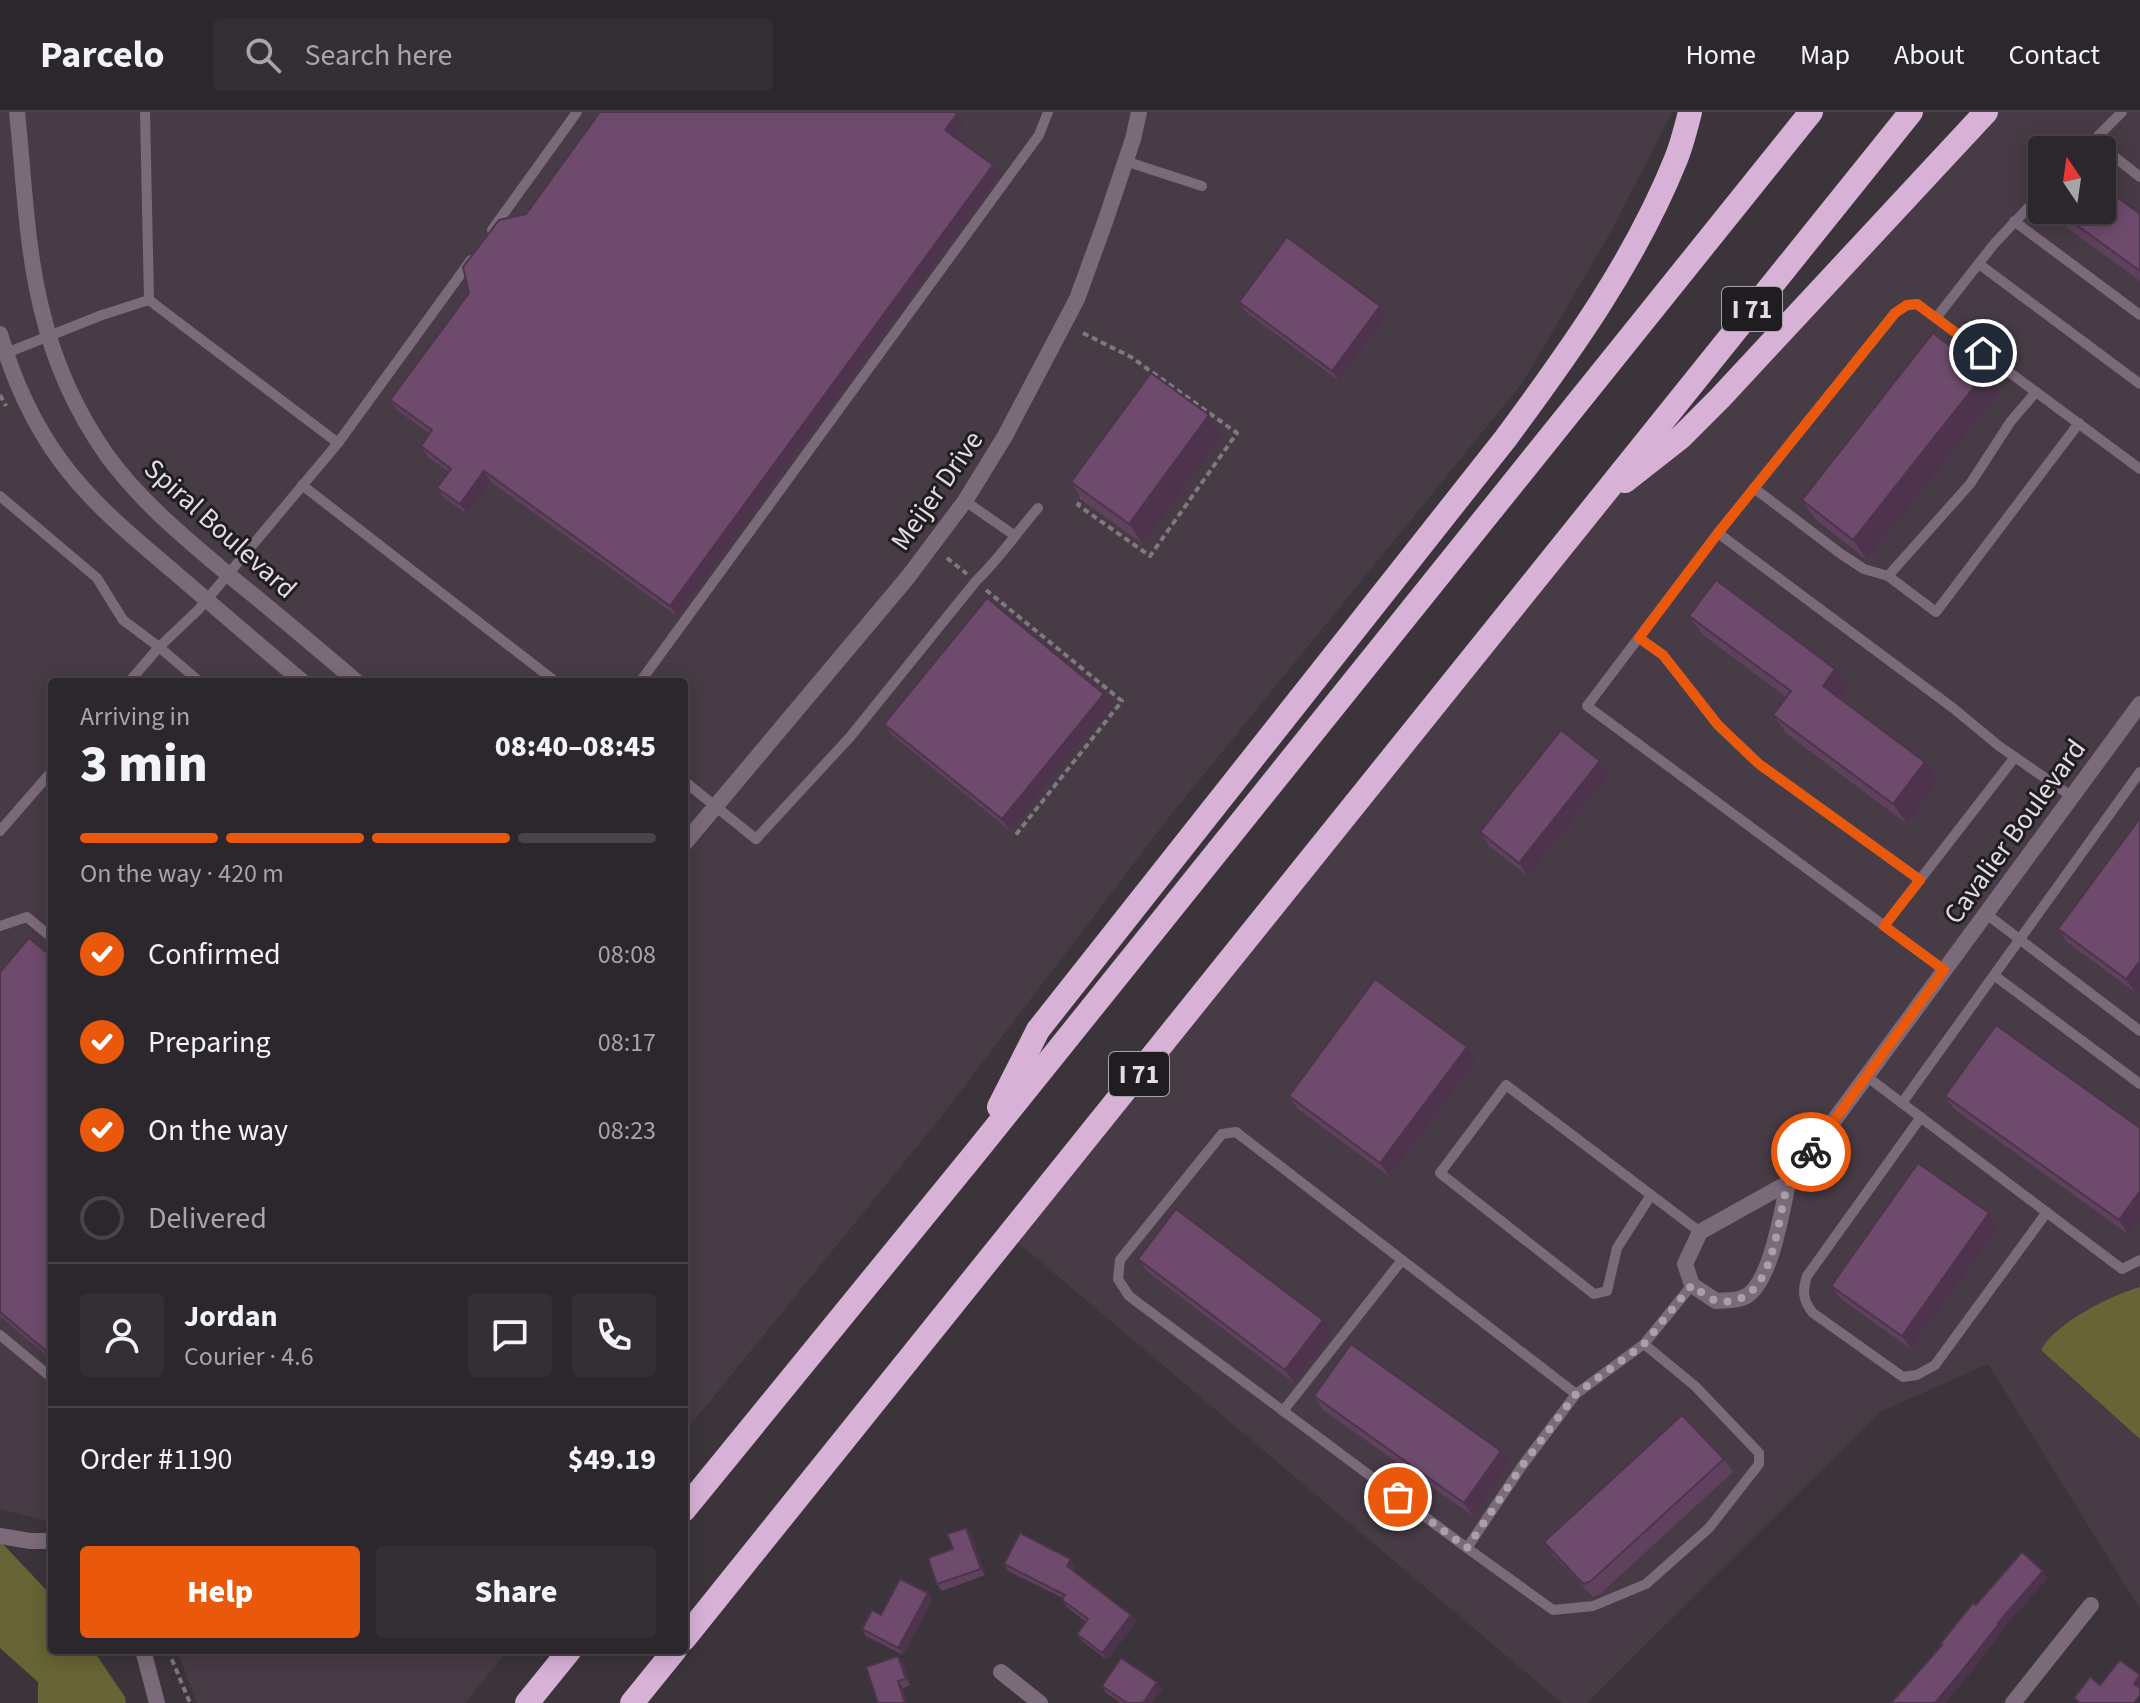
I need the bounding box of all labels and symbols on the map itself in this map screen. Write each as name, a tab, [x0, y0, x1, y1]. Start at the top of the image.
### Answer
north arrow	[2028, 136, 2116, 224]
road number: I 71	[1722, 287, 1782, 331]
pin	[1949, 319, 2017, 387]
street label: Meijer Drive	[881, 423, 993, 559]
street label: Spiral Boulevard	[135, 449, 305, 608]
street label: Cavalier Boulevard	[1934, 731, 2096, 932]
road number: I 71	[1109, 1052, 1169, 1096]
courier	[1771, 1112, 1851, 1192]
pin	[1364, 1463, 1432, 1531]

